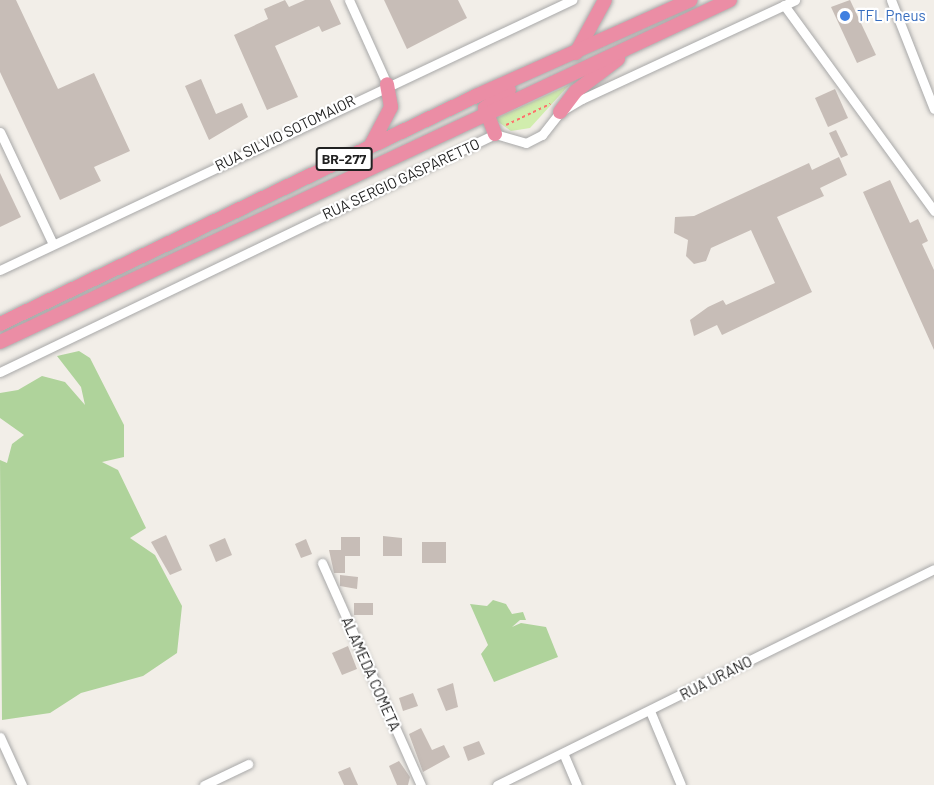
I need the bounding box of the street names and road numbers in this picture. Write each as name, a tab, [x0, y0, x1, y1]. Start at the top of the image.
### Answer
street label: RUA SILVIO SOTOMAIOR	[212, 91, 358, 175]
street label: RUA SERGIO GASPARETTO	[320, 135, 482, 223]
road number: BR-277	[316, 148, 372, 170]
street label: ALAMEDA COMETA	[338, 614, 404, 734]
street label: RUA URANO	[677, 652, 755, 704]

